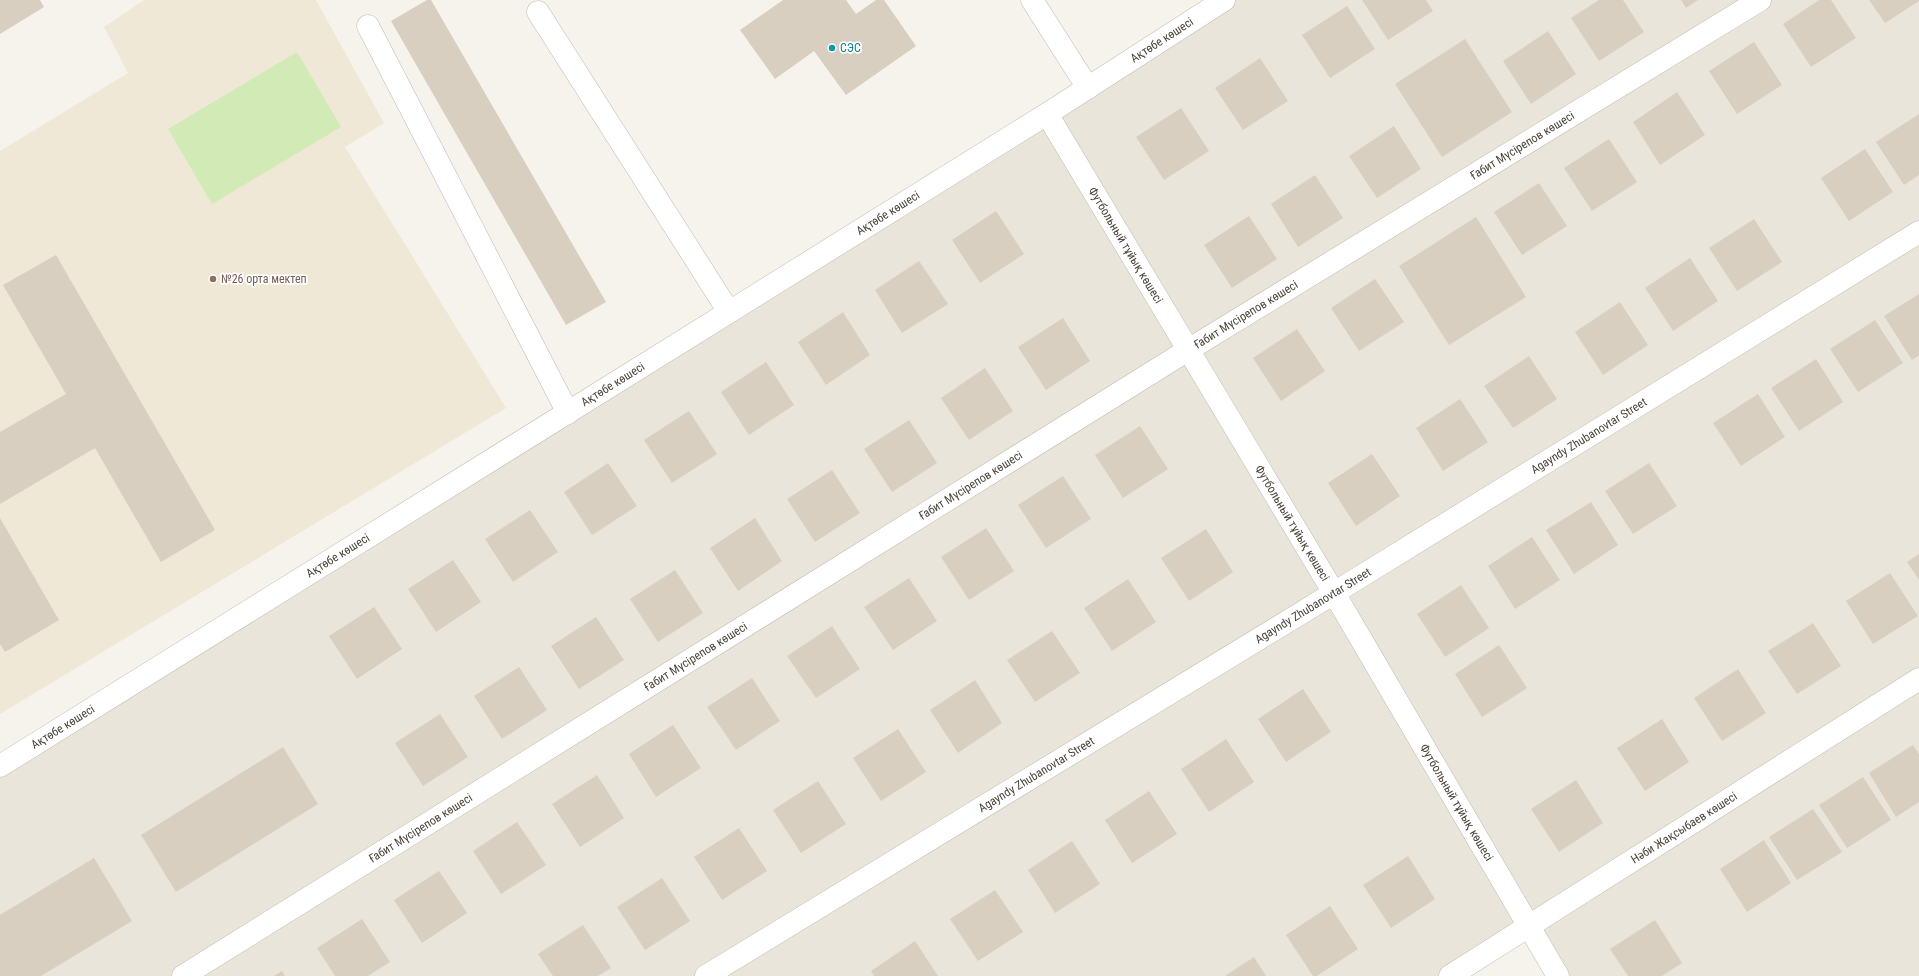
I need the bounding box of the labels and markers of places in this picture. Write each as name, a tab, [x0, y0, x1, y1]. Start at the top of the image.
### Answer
place label: СЭС	[840, 41, 861, 55]
marker: СЭС	[827, 43, 837, 53]
place label: №26 орта мектеп	[221, 272, 307, 286]
marker: №26 орта мектеп	[208, 274, 218, 284]

